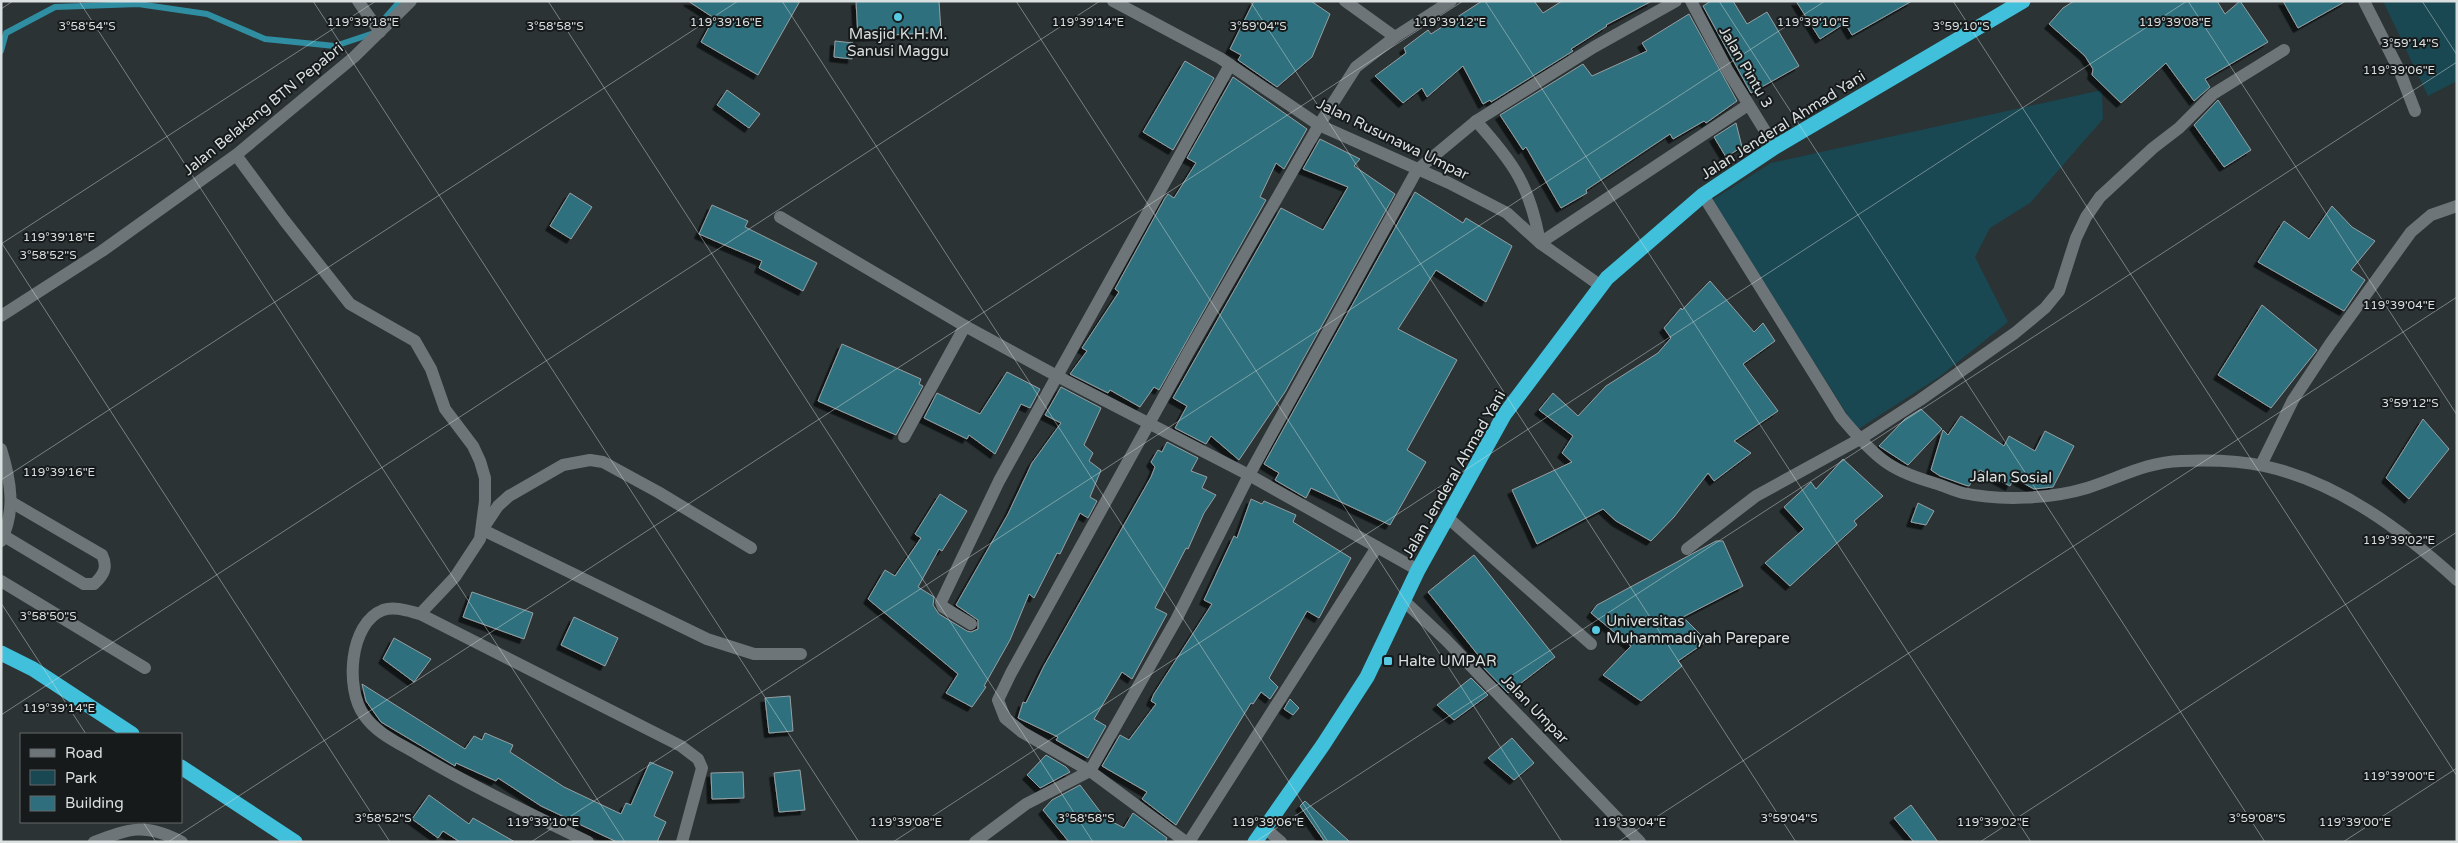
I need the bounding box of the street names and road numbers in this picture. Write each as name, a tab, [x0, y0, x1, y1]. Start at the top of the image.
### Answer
street label: Jalan Pintu 3	[1715, 23, 1777, 111]
street label: Jalan Belakang BTN Pepabri	[179, 39, 347, 179]
street label: Jalan Jenderal Ahmad Yani	[1697, 67, 1869, 183]
street label: Jalan Rusunawa Umpar	[1314, 94, 1472, 184]
street label: Jalan Jenderal Ahmad Yani	[1399, 387, 1509, 561]
street label: Jalan Sosial	[1970, 467, 2052, 487]
street label: Jalan Umpar	[1498, 671, 1573, 747]

